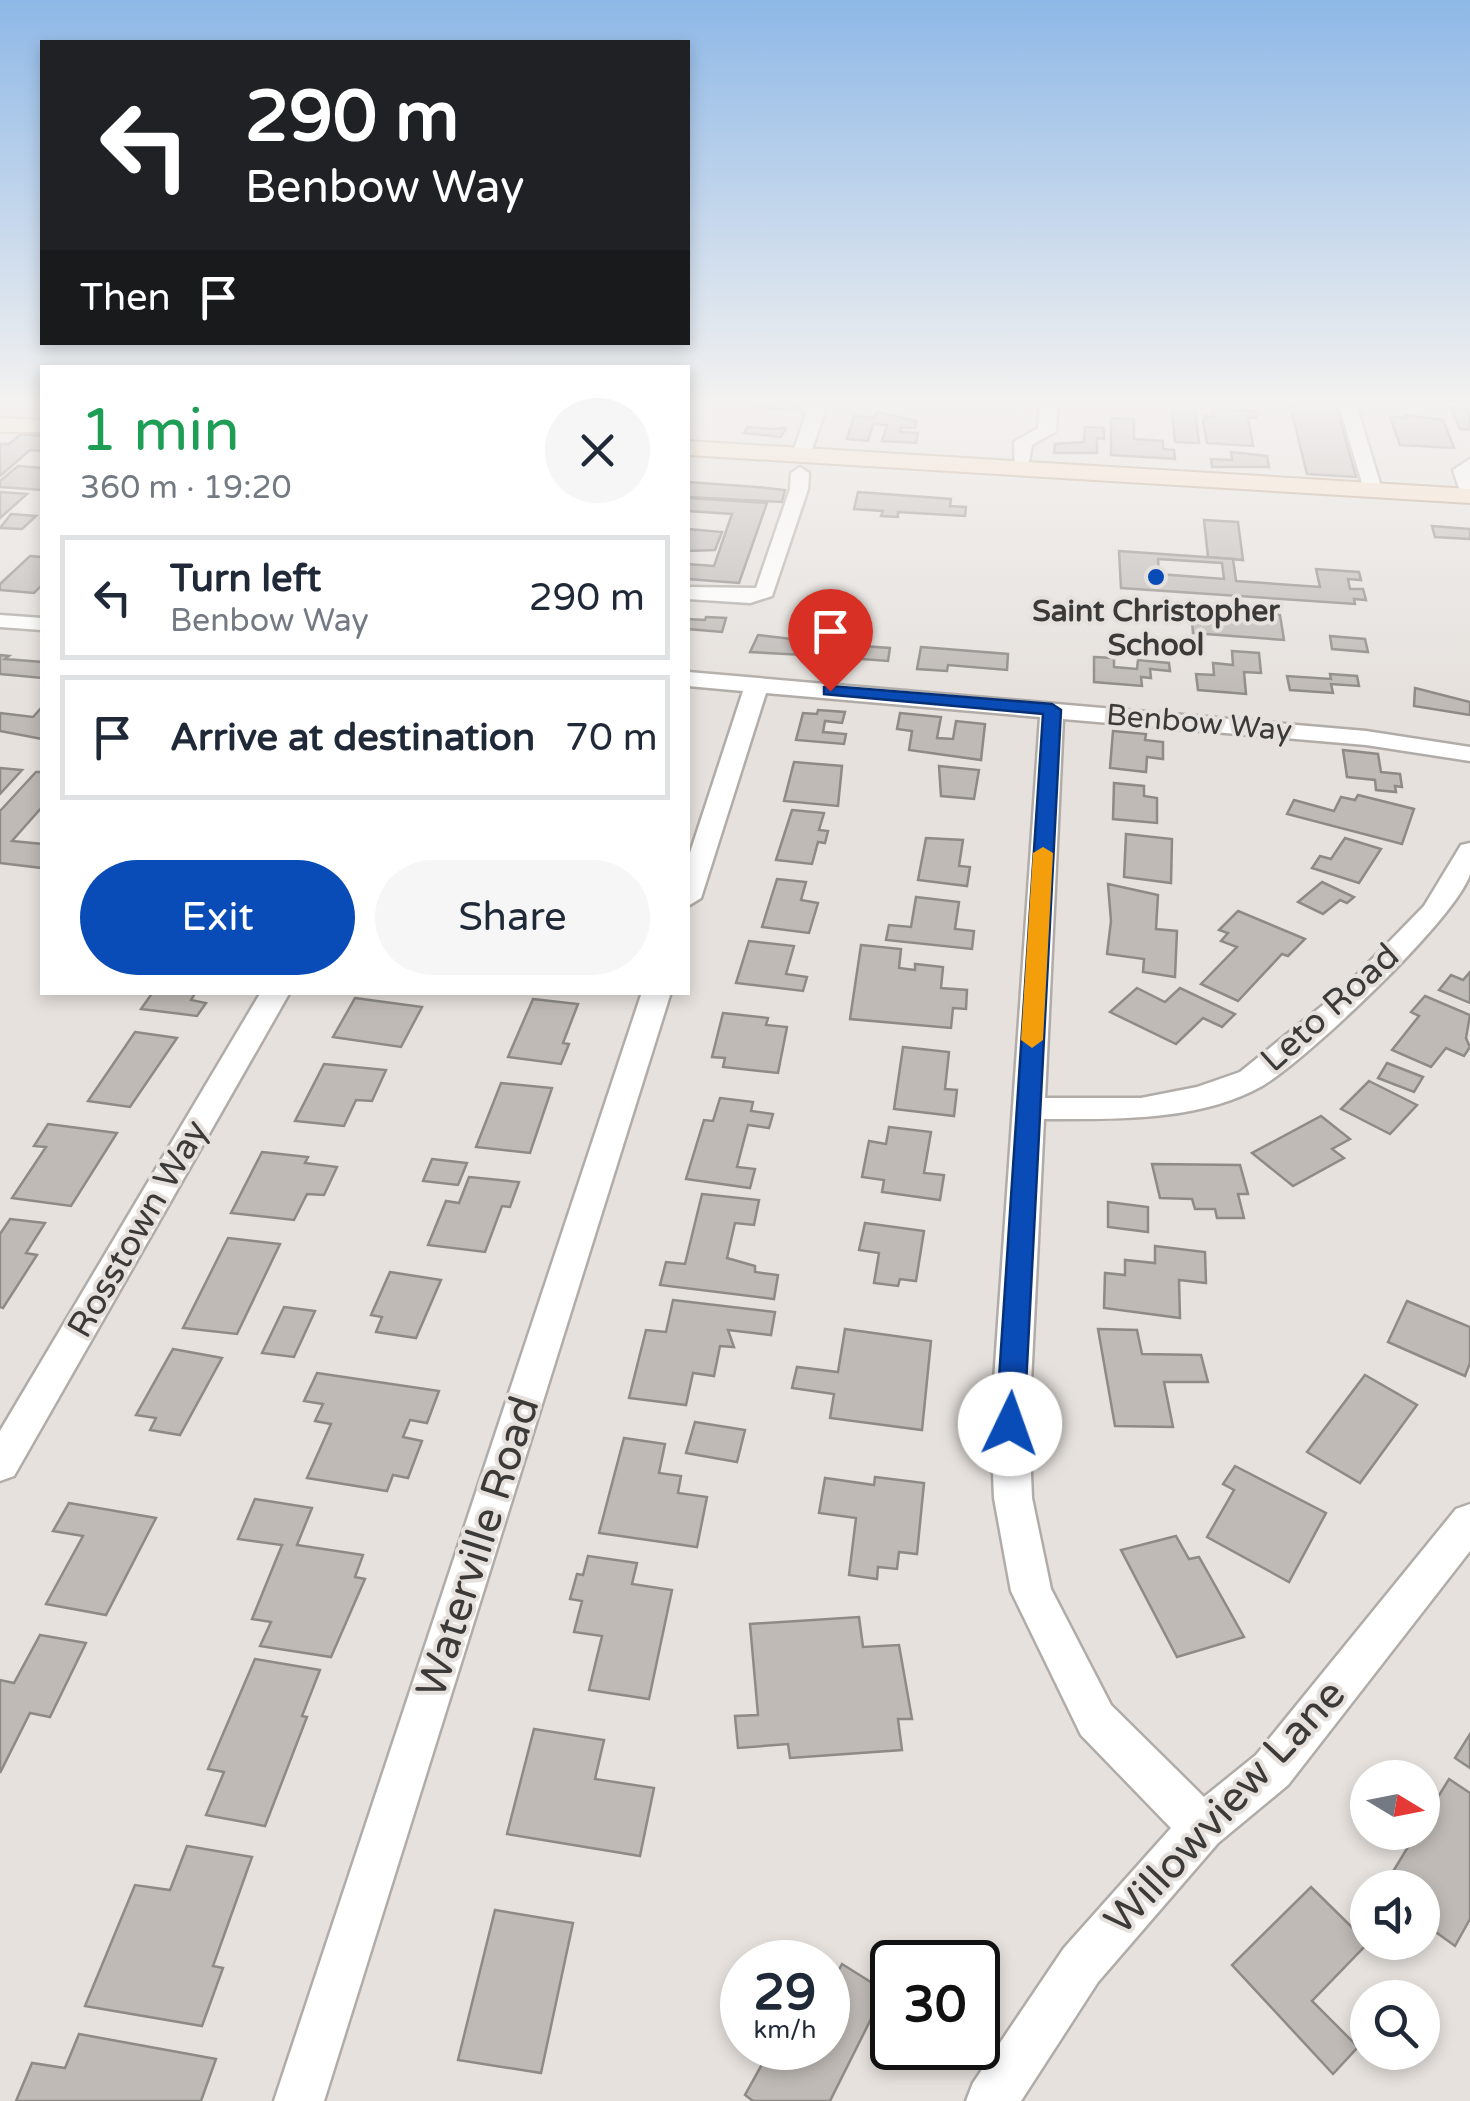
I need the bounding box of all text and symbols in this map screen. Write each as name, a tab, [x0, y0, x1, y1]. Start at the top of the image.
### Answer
text: 290 m	[245, 76, 459, 160]
icon: left	[80, 80, 210, 210]
text: Benbow Way	[245, 161, 524, 215]
icon: arrive	[191, 270, 246, 325]
text: Then	[80, 275, 171, 321]
text: 1 min	[80, 395, 240, 467]
button: close	[545, 398, 650, 503]
text: 360 m · 19:20	[80, 469, 292, 507]
text: Turn left	[170, 556, 321, 602]
marker: Saint Christopher School	[1145, 566, 1167, 588]
icon: left	[85, 570, 140, 625]
text: 290 m	[529, 575, 645, 621]
pin	[788, 589, 873, 692]
place label: Saint Christopher School	[1032, 593, 1280, 664]
text: Benbow Way	[170, 602, 369, 640]
icon: arrive	[803, 604, 858, 659]
street label: Benbow Way	[1105, 696, 1293, 750]
icon: arrive	[85, 710, 140, 765]
text: Arrive at destination	[170, 715, 535, 761]
text: 70 m	[565, 715, 658, 761]
button: Exit	[80, 860, 355, 975]
button: Share	[375, 860, 650, 975]
street label: Leto Road	[1252, 935, 1408, 1081]
street label: Rosstown Way	[59, 1113, 217, 1345]
position arrow	[958, 1372, 1062, 1476]
street label: Waterville Road	[405, 1390, 551, 1704]
street label: Willowview Lane	[1094, 1669, 1356, 1945]
north arrow	[1350, 1760, 1440, 1850]
map controls	[1350, 1760, 1440, 2070]
button: sound	[1350, 1870, 1440, 1960]
speed limit sign: 30	[870, 1940, 1000, 2070]
text: 29	[754, 1963, 816, 2023]
button: search	[1350, 1980, 1440, 2070]
text: km/h	[754, 2015, 816, 2045]

